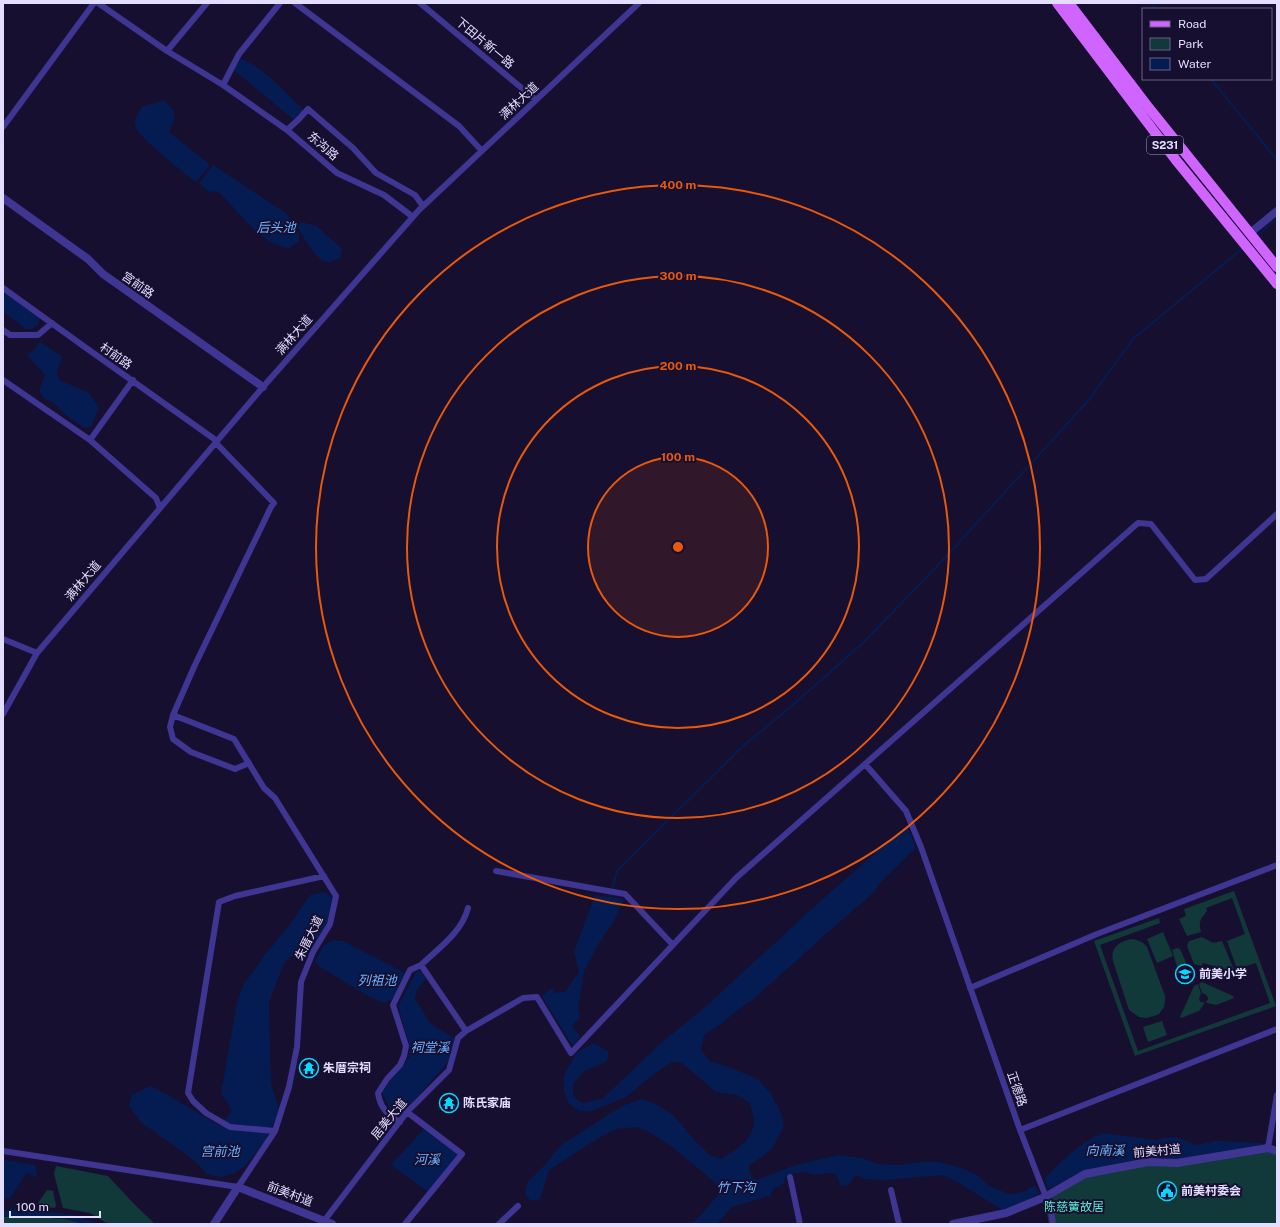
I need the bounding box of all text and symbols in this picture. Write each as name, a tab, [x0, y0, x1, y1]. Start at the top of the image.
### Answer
legend	[1142, 8, 1272, 80]
street label: 下田片新一路	[453, 14, 517, 72]
text: Road	[1178, 17, 1206, 31]
text: Park	[1178, 37, 1204, 51]
text: Water	[1178, 57, 1212, 71]
street label: 满林大道	[497, 80, 541, 122]
street label: 东沟路	[305, 129, 341, 163]
road number: S231	[1147, 136, 1183, 154]
text: 400 m	[660, 178, 697, 192]
water label: 后头池	[256, 220, 297, 235]
street label: 宫前路	[119, 269, 157, 301]
text: 300 m	[660, 269, 697, 283]
street label: 满林大道	[273, 312, 315, 358]
street label: 村前路	[97, 340, 135, 372]
text: 200 m	[660, 359, 696, 373]
text: 100 m	[661, 450, 695, 464]
centre of rings	[671, 540, 685, 554]
street label: 满林大道	[62, 558, 104, 604]
street label: 朱厝大道	[292, 913, 326, 963]
school or university icon: 前美小学	[1174, 963, 1196, 985]
place label: 前美小学	[1199, 967, 1247, 981]
water label: 列祖池	[357, 973, 398, 988]
water label: 祠堂溪	[410, 1040, 451, 1055]
temple icon: 朱厝宗祠	[298, 1057, 320, 1079]
place label: 朱厝宗祠	[323, 1061, 371, 1075]
street label: 正德路	[1005, 1070, 1029, 1108]
temple icon: 陈氏家庙	[438, 1092, 460, 1114]
street label: 居美大道	[368, 1096, 410, 1142]
place label: 陈氏家庙	[463, 1096, 511, 1110]
street label: 前美村道	[1132, 1142, 1182, 1160]
water label: 向南溪	[1085, 1143, 1126, 1158]
water label: 宫前池	[200, 1144, 241, 1159]
water label: 河溪	[414, 1152, 442, 1167]
street label: 前美村道	[265, 1179, 315, 1209]
water label: 竹下沟	[716, 1180, 757, 1195]
public building icon: 前美村委会	[1156, 1180, 1178, 1202]
place label: 前美村委会	[1181, 1184, 1241, 1198]
scale bar	[10, 1193, 100, 1219]
text: 100 m	[16, 1200, 49, 1214]
park label: 陈慈簧故居	[1044, 1200, 1104, 1214]

